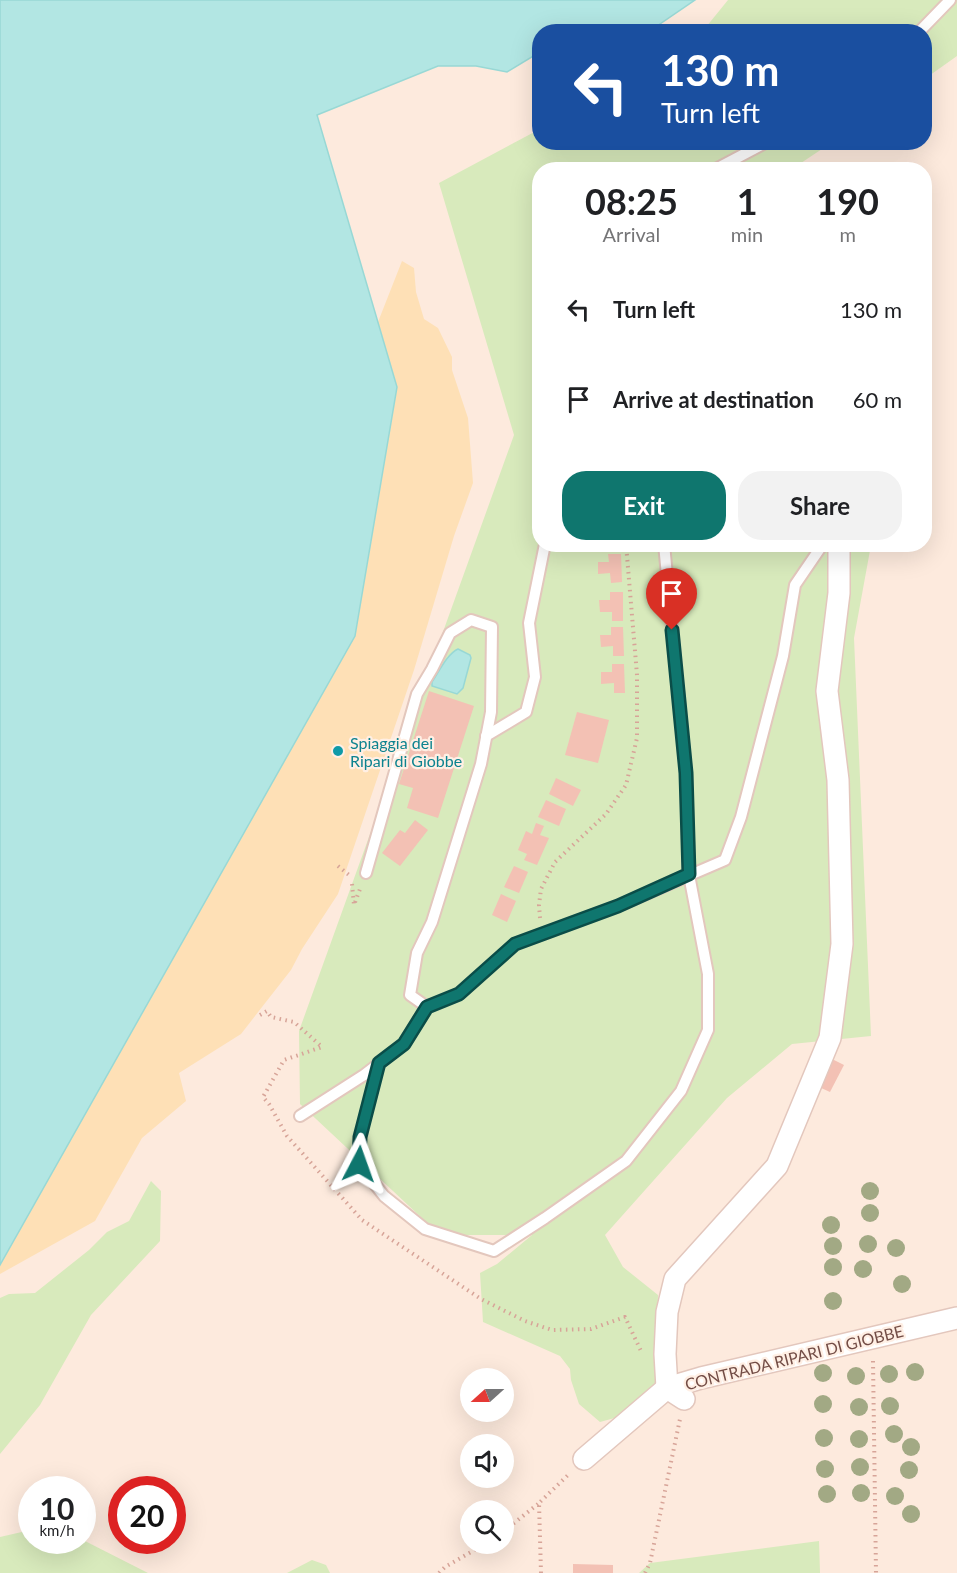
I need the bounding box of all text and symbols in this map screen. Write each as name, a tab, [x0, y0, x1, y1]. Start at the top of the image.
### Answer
text: 130 m	[661, 45, 779, 95]
icon: left	[562, 48, 640, 126]
text: Turn left	[661, 96, 760, 129]
text: 08:25	[585, 179, 678, 223]
text: 1	[737, 179, 758, 223]
text: 190	[816, 179, 879, 223]
text: Arrival	[603, 222, 660, 246]
text: min	[731, 222, 763, 246]
text: m	[839, 222, 856, 246]
icon: left	[562, 293, 595, 326]
text: Turn left	[613, 296, 695, 323]
text: 130 m	[840, 296, 902, 323]
icon: arrive	[562, 383, 595, 416]
text: Arrive at destination	[613, 386, 814, 413]
text: 60 m	[853, 386, 902, 413]
button: Exit	[562, 471, 726, 540]
button: Share	[738, 471, 902, 540]
pin	[646, 568, 697, 630]
icon: arrive	[655, 577, 688, 610]
place label: Spiaggia dei Ripari di Giobbe	[350, 733, 462, 770]
marker: Spiaggia dei Ripari di Giobbe	[331, 744, 345, 758]
position arrow	[327, 1132, 391, 1196]
street label: CONTRADA RIPARI DI GIOBBE	[683, 1321, 905, 1393]
north arrow	[460, 1368, 514, 1422]
map controls	[460, 1368, 514, 1554]
button: sound	[460, 1434, 514, 1488]
speed limit sign: 20	[108, 1476, 186, 1554]
text: 10	[40, 1490, 74, 1526]
button: search	[460, 1500, 514, 1554]
text: km/h	[39, 1521, 75, 1539]

